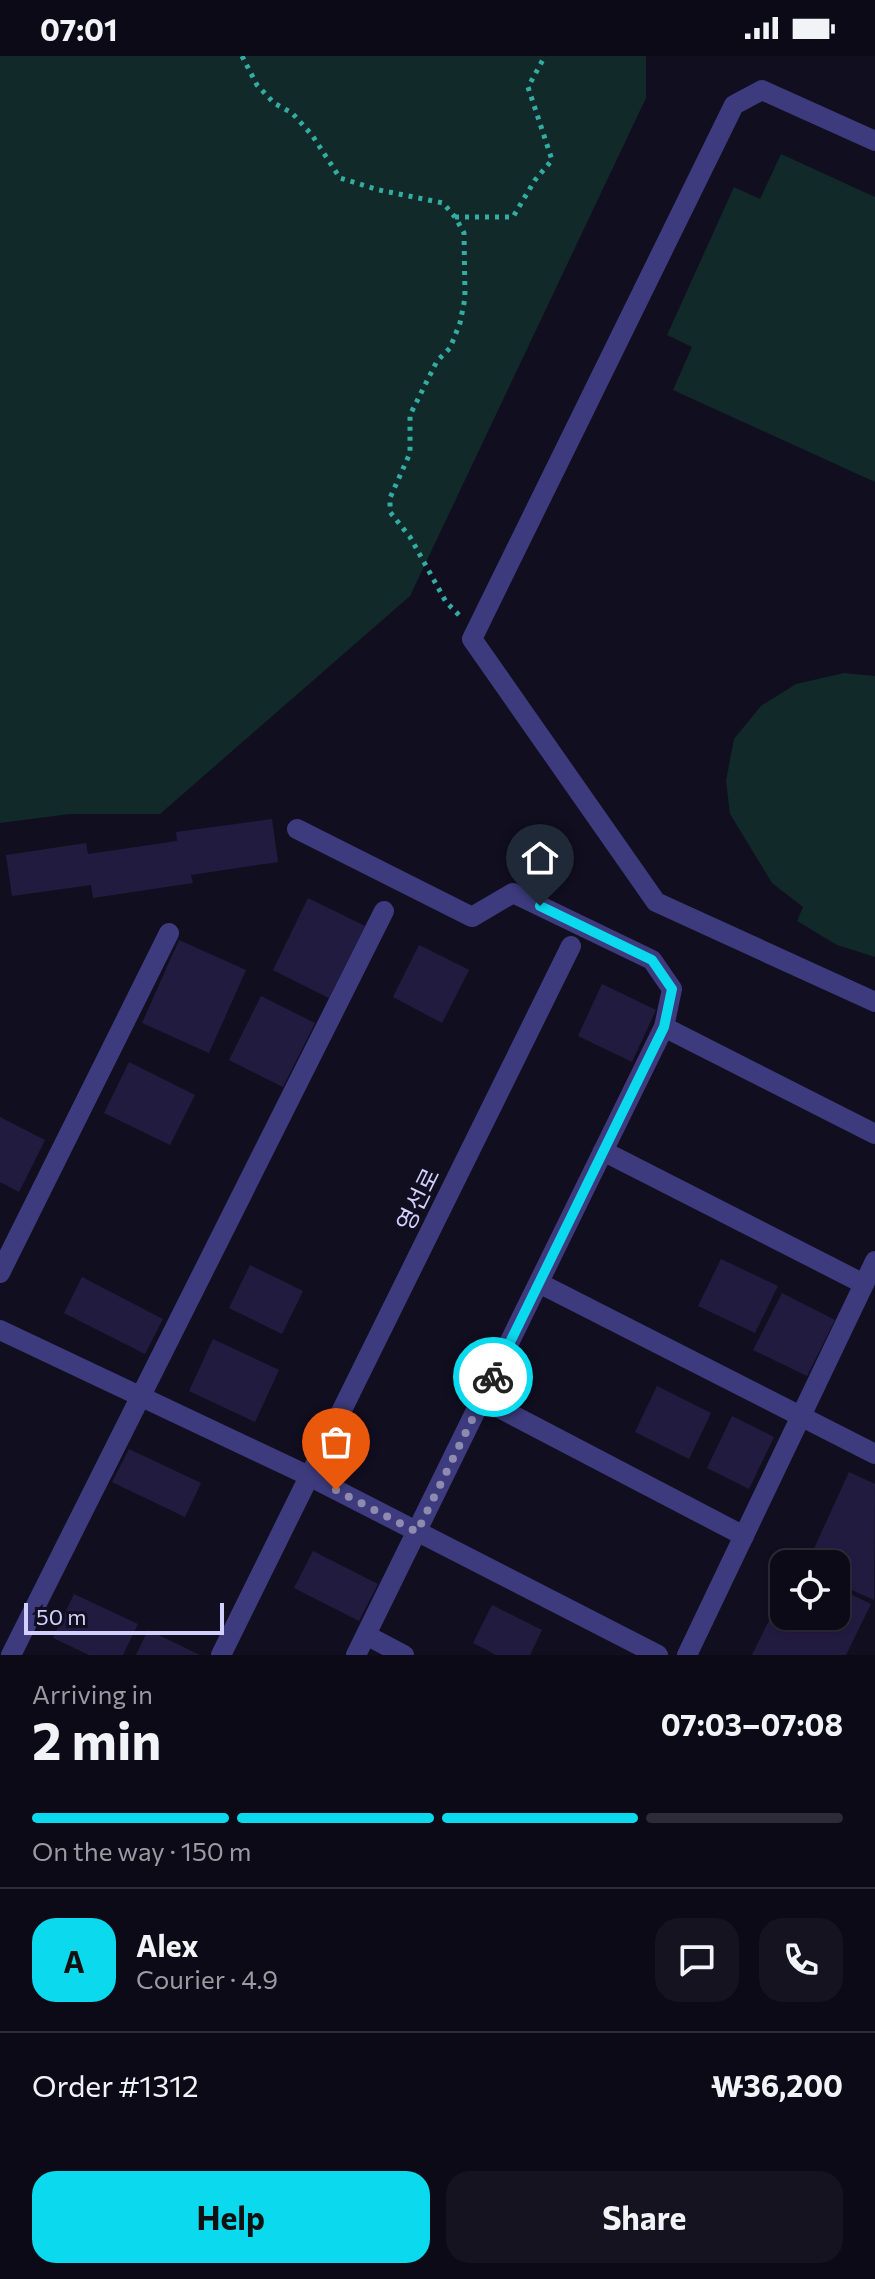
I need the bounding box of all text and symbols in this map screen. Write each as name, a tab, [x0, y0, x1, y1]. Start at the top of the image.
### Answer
text: 07:01	[40, 10, 118, 47]
pin	[506, 824, 574, 906]
icon: home	[518, 836, 562, 880]
street label: 영선로	[389, 1163, 445, 1235]
courier	[453, 1337, 533, 1417]
icon: bike	[471, 1355, 515, 1399]
pin	[302, 1408, 370, 1490]
icon: bag	[314, 1420, 358, 1464]
map controls	[770, 1550, 850, 1630]
button: locate	[770, 1550, 850, 1630]
scale bar	[24, 1599, 224, 1635]
text: 50 m	[36, 1603, 86, 1630]
text: Arriving in	[32, 1678, 153, 1709]
text: 07:03–07:08	[661, 1705, 843, 1742]
text: 2 min	[32, 1707, 161, 1771]
text: On the way · 150 m	[32, 1835, 251, 1866]
button: chat	[655, 1918, 739, 2002]
button: phone	[759, 1918, 843, 2002]
text: Alex	[136, 1926, 199, 1963]
text: A	[63, 1942, 85, 1979]
text: Courier · 4.9	[136, 1963, 278, 1994]
text: Order #1312	[32, 2066, 199, 2103]
text: ₩36,200	[711, 2066, 843, 2103]
button: Help	[32, 2171, 430, 2263]
button: Share	[446, 2171, 843, 2263]

